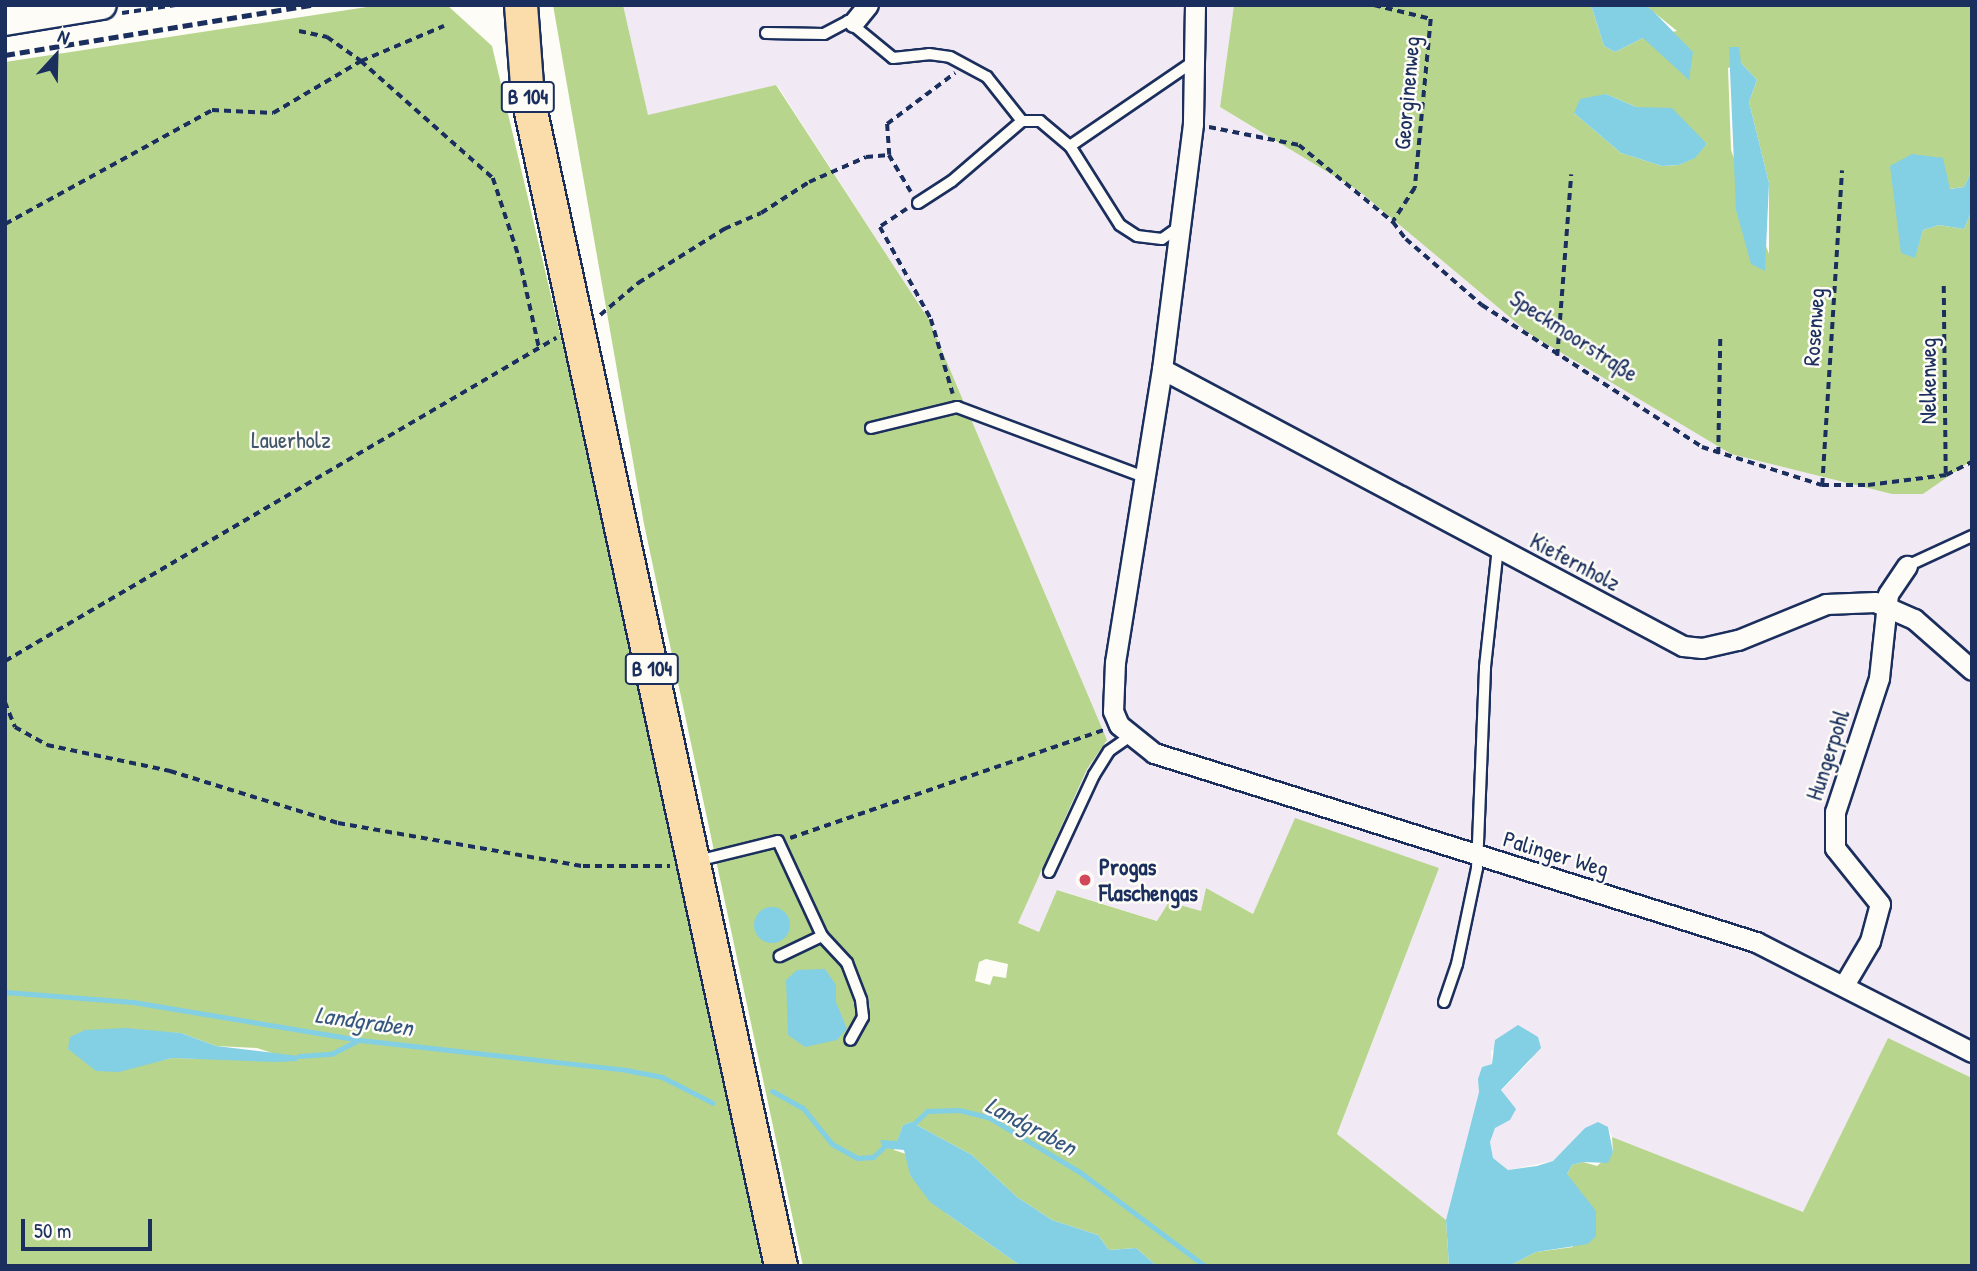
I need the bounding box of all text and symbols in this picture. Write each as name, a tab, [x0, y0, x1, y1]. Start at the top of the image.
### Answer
north arrow	[21, 21, 91, 91]
text: N	[54, 23, 73, 50]
street label: Georginenweg	[1388, 35, 1426, 151]
road number: B 104	[500, 80, 556, 114]
street label: Speckmoorstraße	[1505, 284, 1643, 388]
street label: Rosenweg	[1798, 287, 1830, 367]
street label: Nelkenweg	[1914, 338, 1942, 424]
park label: Lauerholz	[251, 426, 331, 454]
street label: Kiefernholz	[1525, 527, 1625, 597]
road number: B 104	[624, 652, 680, 686]
street label: Hungerpohl	[1800, 706, 1856, 804]
street label: Palinger Weg	[1500, 825, 1612, 883]
place label: Progas Flaschengas	[1099, 853, 1198, 907]
marker: Progas Flaschengas	[1077, 872, 1093, 888]
water label: Landgraben	[313, 1000, 415, 1042]
water label: Landgraben	[981, 1090, 1081, 1162]
scale bar	[24, 1204, 156, 1248]
text: 50 m	[34, 1216, 71, 1245]

